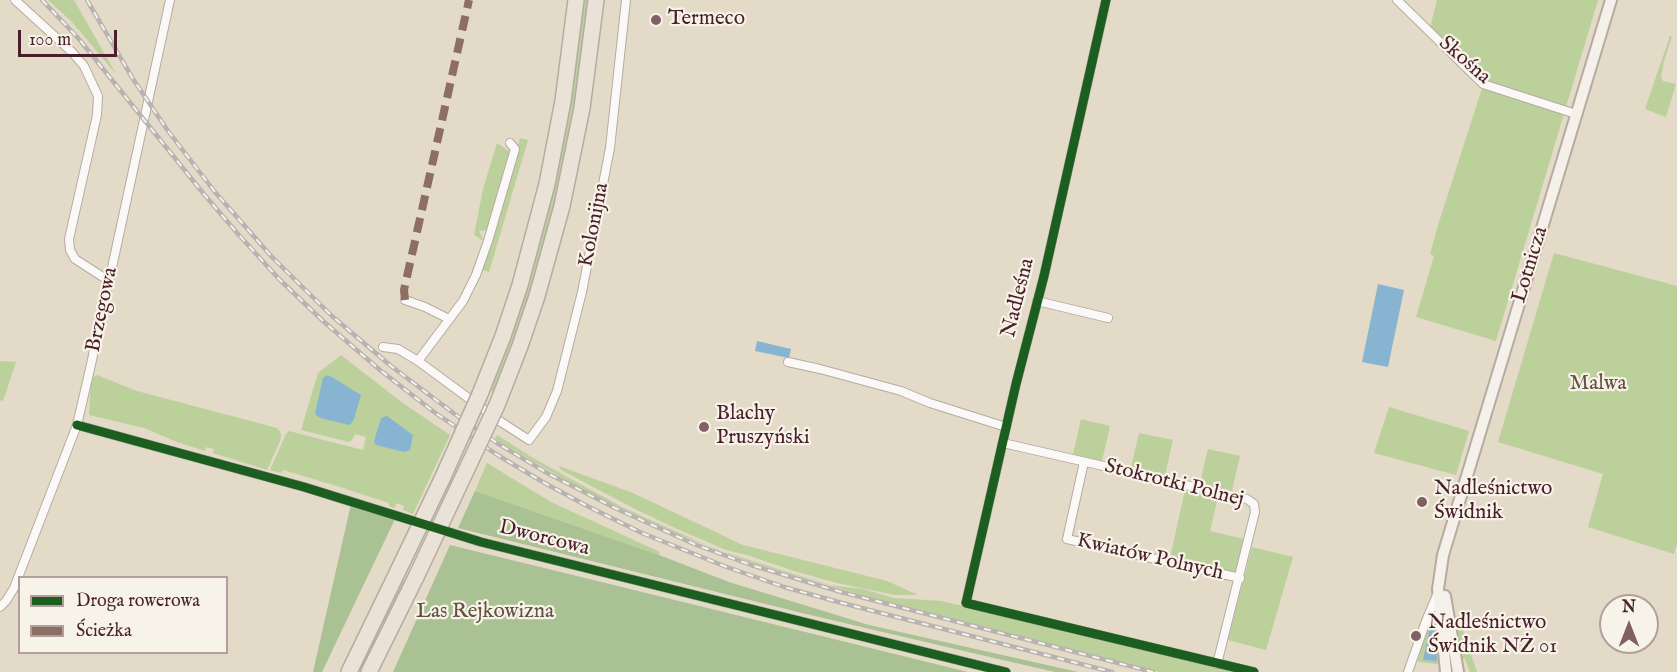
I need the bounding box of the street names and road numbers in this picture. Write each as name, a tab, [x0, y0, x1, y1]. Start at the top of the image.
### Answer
street label: Skośna	[1433, 32, 1495, 90]
street label: Kolonijna	[575, 181, 615, 269]
street label: Lotnicza	[1508, 224, 1554, 306]
street label: Nadleśna	[997, 256, 1041, 340]
street label: Brzegowa	[82, 265, 124, 355]
street label: Stokrotki Polnej	[1102, 455, 1246, 513]
street label: Dworcowa	[496, 516, 592, 562]
street label: Kwiatów Polnych	[1074, 529, 1226, 587]

